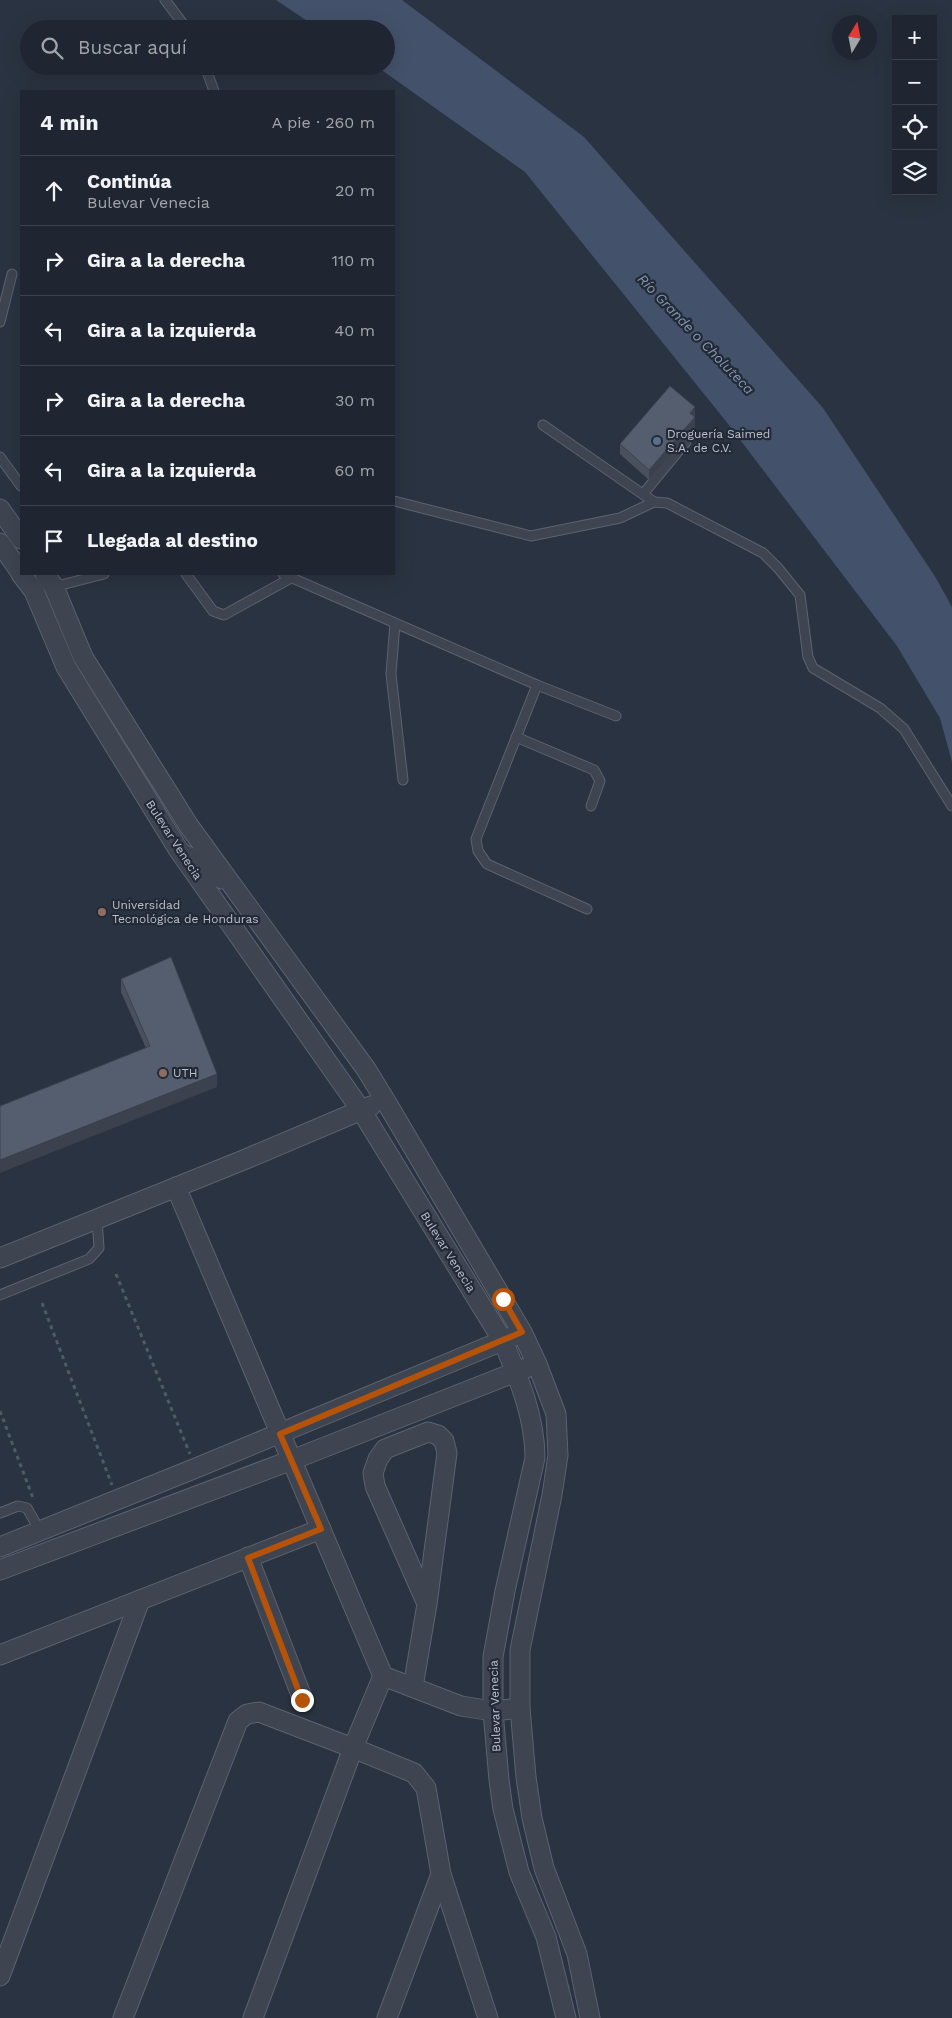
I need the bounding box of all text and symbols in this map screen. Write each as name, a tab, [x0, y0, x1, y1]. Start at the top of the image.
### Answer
north arrow	[832, 15, 877, 60]
map controls	[892, 15, 937, 195]
button: +	[892, 15, 937, 60]
search box	[20, 20, 395, 75]
icon: search	[38, 34, 66, 62]
text: Buscar aquí	[78, 36, 187, 59]
button: −	[892, 60, 937, 105]
button: locate	[892, 105, 937, 150]
text: 4 min	[40, 110, 98, 135]
text: A pie · 260 m	[272, 113, 375, 132]
button: layers	[892, 150, 937, 195]
text: Continúa	[87, 170, 171, 193]
icon: ahead	[40, 177, 68, 205]
text: 20 m	[335, 181, 375, 200]
text: Bulevar Venecia	[87, 193, 210, 212]
icon: right	[40, 247, 68, 275]
text: Gira a la derecha	[87, 249, 245, 272]
text: 110 m	[332, 251, 375, 270]
water label: Río Grande o Choluteca	[635, 271, 758, 397]
icon: left	[40, 317, 68, 345]
text: Gira a la izquierda	[87, 319, 256, 342]
text: 40 m	[335, 321, 375, 340]
icon: right	[40, 387, 68, 415]
text: Gira a la derecha	[87, 389, 245, 412]
text: 30 m	[335, 391, 375, 410]
place label: Droguería Saimed S.A. de C.V.	[667, 427, 770, 455]
marker: Droguería Saimed S.A. de C.V.	[651, 435, 663, 447]
icon: left	[40, 457, 68, 485]
text: Gira a la izquierda	[87, 459, 256, 482]
text: 60 m	[335, 461, 375, 480]
icon: arrive	[40, 527, 68, 555]
text: Llegada al destino	[87, 529, 258, 552]
street label: Bulevar Venecia	[143, 798, 205, 883]
place label: Universidad Tecnológica de Honduras	[112, 898, 259, 926]
marker: Universidad Tecnológica de Honduras	[96, 906, 108, 918]
place label: UTH	[173, 1066, 198, 1080]
marker: UTH	[157, 1067, 169, 1079]
street label: Bulevar Venecia	[418, 1209, 478, 1295]
route start	[492, 1288, 515, 1311]
street label: Bulevar Venecia	[486, 1660, 504, 1752]
route end	[291, 1689, 314, 1712]

